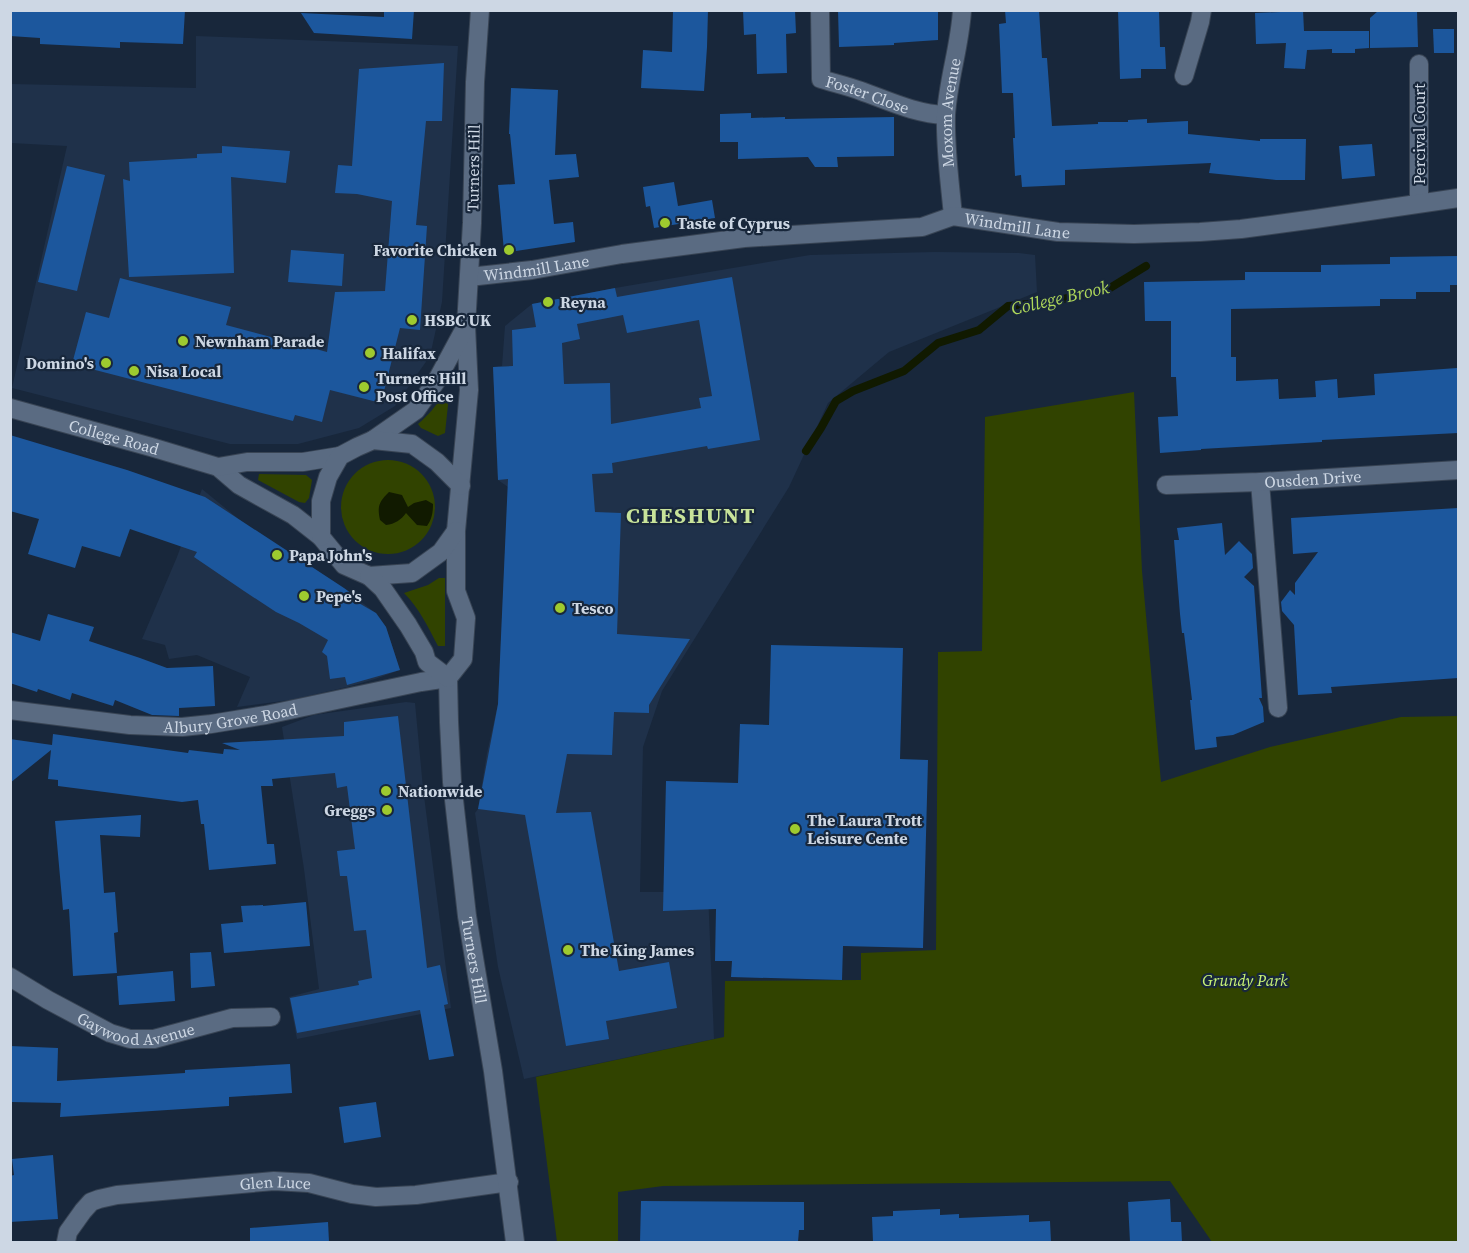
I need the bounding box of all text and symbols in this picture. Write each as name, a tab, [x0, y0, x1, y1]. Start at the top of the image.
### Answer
street label: Moxom Avenue	[935, 56, 966, 168]
street label: Foster Close	[823, 70, 912, 119]
street label: Percival Court	[1408, 83, 1430, 185]
street label: Turners Hill	[461, 124, 485, 212]
street label: Windmill Lane	[963, 207, 1070, 243]
place label: Taste of Cyprus	[677, 212, 790, 234]
marker: Taste of Cyprus	[658, 216, 672, 230]
place label: Favorite Chicken	[373, 239, 497, 261]
marker: Favorite Chicken	[502, 243, 516, 257]
street label: Windmill Lane	[482, 249, 591, 286]
water label: College Brook	[1008, 274, 1112, 321]
place label: Reyna	[560, 291, 606, 313]
marker: Reyna	[541, 295, 555, 309]
place label: HSBC UK	[424, 309, 492, 331]
marker: HSBC UK	[405, 313, 419, 327]
place label: Newnham Parade	[195, 330, 324, 352]
marker: Newnham Parade	[176, 334, 190, 348]
place label: Halifax	[382, 342, 436, 364]
marker: Halifax	[363, 346, 377, 360]
place label: Domino's	[26, 352, 94, 374]
marker: Domino's	[99, 356, 113, 370]
place label: Nisa Local	[146, 360, 222, 382]
marker: Nisa Local	[127, 364, 141, 378]
place label: Turners Hill Post Office	[376, 367, 466, 407]
marker: Turners Hill Post Office	[357, 380, 371, 394]
street label: College Road	[66, 414, 162, 460]
street label: Ousden Drive	[1264, 465, 1362, 493]
district label: CHESHUNT	[626, 500, 756, 530]
place label: Papa John's	[289, 544, 372, 566]
marker: Papa John's	[270, 548, 284, 562]
place label: Pepe's	[316, 585, 362, 607]
marker: Pepe's	[297, 589, 311, 603]
place label: Tesco	[572, 597, 614, 619]
marker: Tesco	[553, 601, 567, 615]
street label: Albury Grove Road	[163, 698, 299, 738]
place label: Nationwide	[398, 780, 482, 802]
marker: Nationwide	[379, 784, 393, 798]
place label: Greggs	[324, 799, 375, 821]
marker: Greggs	[380, 803, 394, 817]
place label: The Laura Trott Leisure Cente	[807, 809, 922, 849]
marker: The Laura Trott Leisure Cente	[788, 822, 802, 836]
street label: Turners Hill	[456, 915, 493, 1006]
place label: The King James	[580, 939, 694, 961]
marker: The King James	[561, 943, 575, 957]
park label: Grundy Park	[1202, 969, 1288, 991]
street label: Gaywood Avenue	[73, 1007, 197, 1050]
street label: Glen Luce	[239, 1170, 312, 1195]

